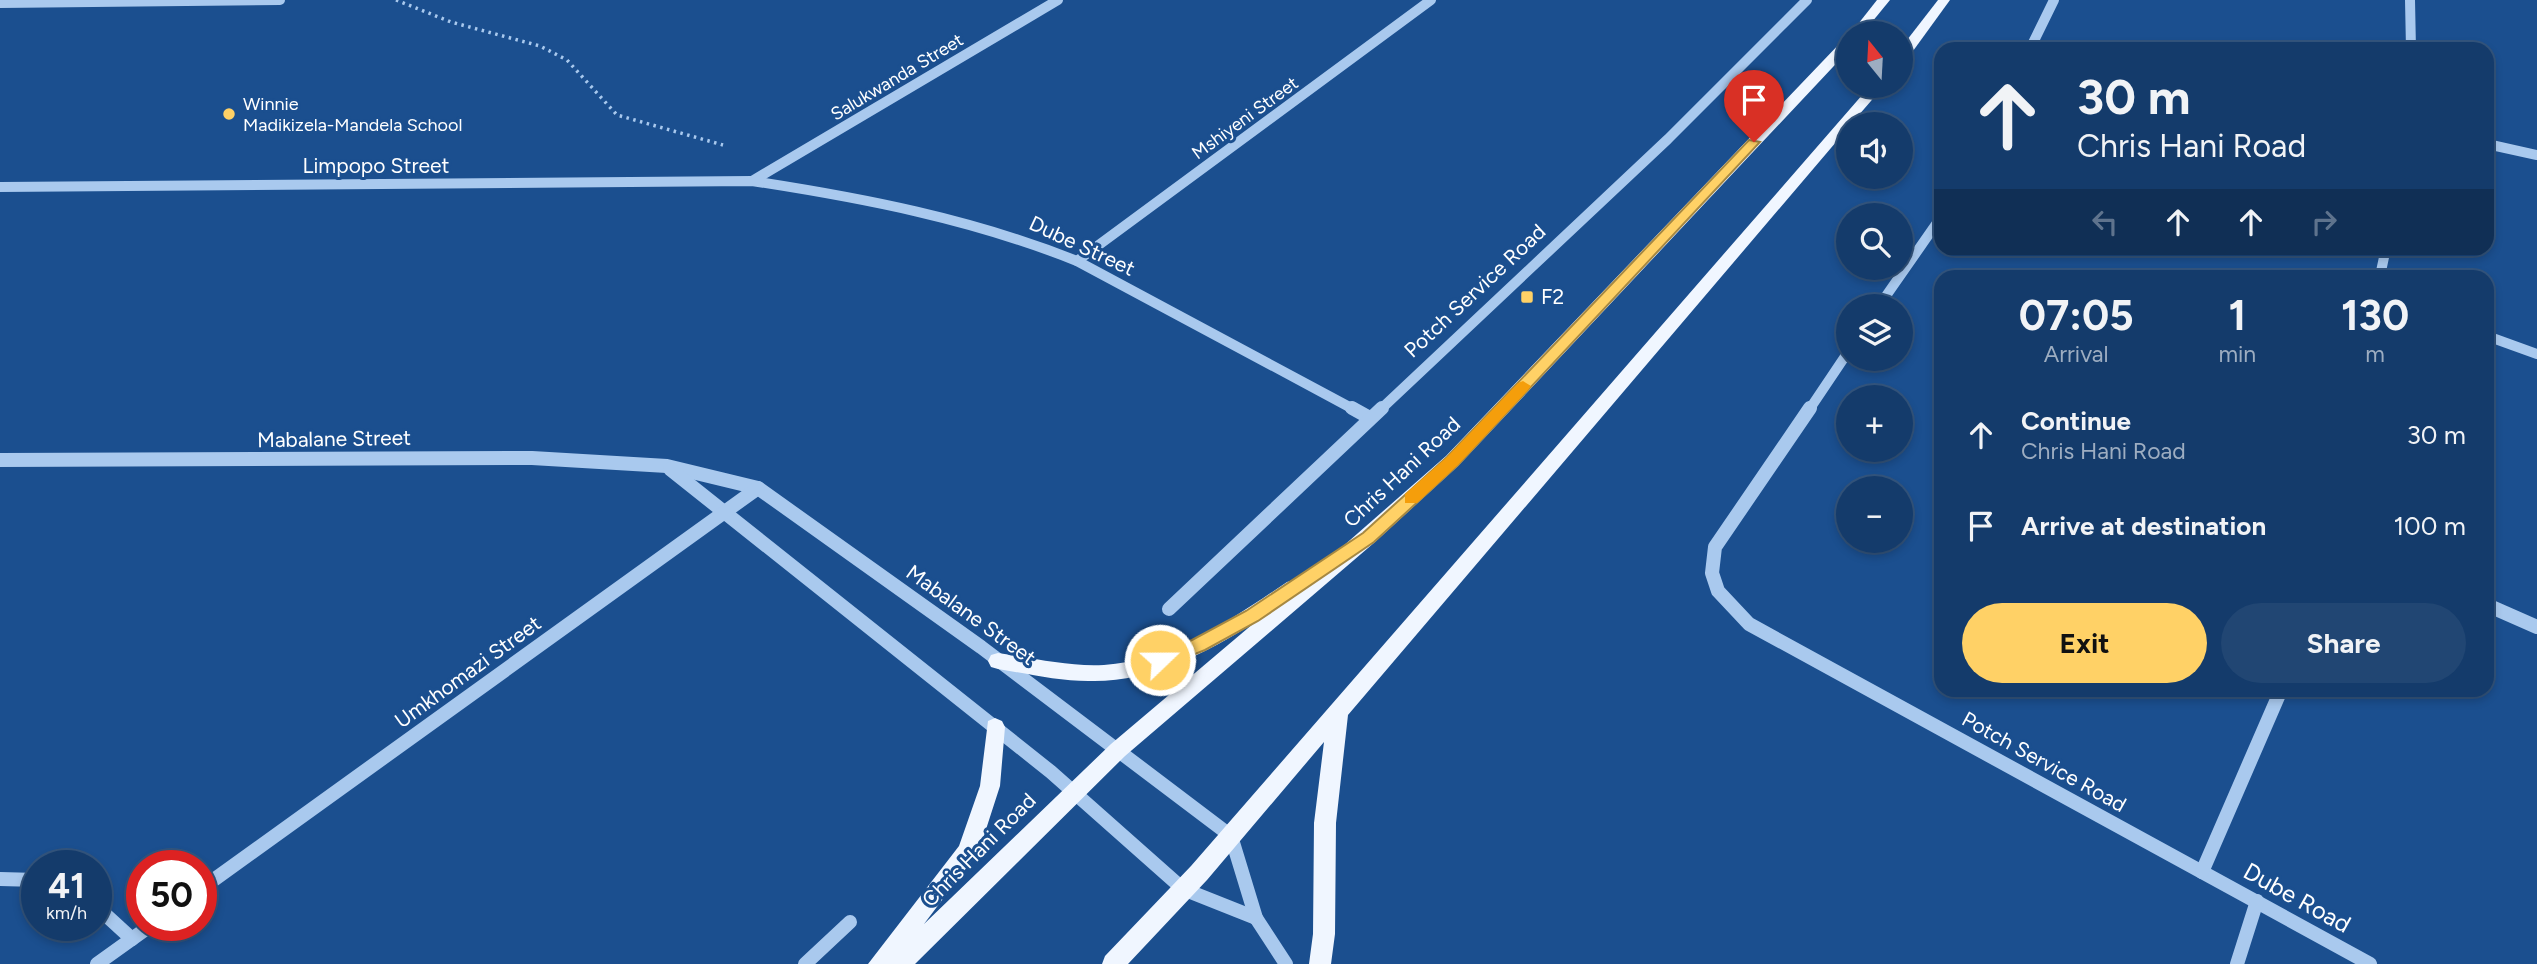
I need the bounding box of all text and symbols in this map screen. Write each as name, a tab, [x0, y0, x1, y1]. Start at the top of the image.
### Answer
north arrow	[1836, 21, 1913, 98]
map controls	[1836, 21, 1913, 553]
street label: Salukwanda Street	[827, 29, 967, 125]
text: 30 m	[2077, 67, 2190, 126]
pin	[1724, 70, 1784, 142]
icon: ahead	[1962, 70, 2053, 161]
street label: Mshiyeni Street	[1188, 72, 1303, 164]
icon: arrive	[1735, 81, 1773, 119]
place label: Winnie Madikizela-Mandela School	[243, 93, 462, 136]
marker: Winnie Madikizela-Mandela School	[221, 106, 237, 122]
button: sound	[1836, 112, 1913, 189]
text: Chris Hani Road	[2077, 127, 2306, 165]
street label: Limpopo Street	[303, 153, 449, 178]
button: search	[1836, 203, 1913, 280]
icon: left	[2086, 203, 2124, 241]
icon: ahead	[2159, 203, 2197, 241]
icon: ahead	[2232, 203, 2270, 241]
icon: right	[2305, 203, 2343, 241]
street label: Dube Street	[1025, 210, 1139, 281]
street label: Potch Service Road	[1399, 219, 1550, 362]
place label: F2	[1541, 284, 1564, 309]
marker: F2	[1519, 289, 1535, 305]
text: 07:05	[2019, 290, 2134, 341]
text: 1	[2228, 290, 2246, 341]
text: 130	[2341, 290, 2409, 341]
button: layers	[1836, 294, 1913, 371]
text: Arrival	[2044, 340, 2109, 368]
text: min	[2218, 340, 2256, 368]
text: m	[2365, 340, 2385, 368]
button: +	[1836, 385, 1913, 462]
text: Continue	[2021, 405, 2131, 437]
street label: Chris Hani Road	[1338, 411, 1465, 532]
icon: ahead	[1962, 416, 2000, 454]
text: 30 m	[2407, 419, 2466, 451]
street label: Mabalane Street	[257, 425, 411, 452]
text: Chris Hani Road	[2021, 437, 2186, 465]
button: −	[1836, 476, 1913, 553]
icon: arrive	[1962, 507, 2000, 545]
text: Arrive at destination	[2021, 510, 2266, 542]
text: 100 m	[2393, 510, 2466, 542]
street label: Mabalane Street	[902, 559, 1041, 670]
button: Exit	[1962, 603, 2207, 683]
button: Share	[2221, 603, 2466, 683]
street label: Umkhomazi Street	[390, 610, 546, 733]
position arrow	[1123, 623, 1197, 697]
street label: Potch Service Road	[1958, 706, 2131, 817]
street label: Chris Hani Road	[917, 788, 1041, 912]
speed limit sign: 50	[126, 850, 217, 941]
street label: Dube Road	[2239, 856, 2356, 939]
text: 41	[48, 865, 85, 907]
text: km/h	[46, 902, 87, 924]

